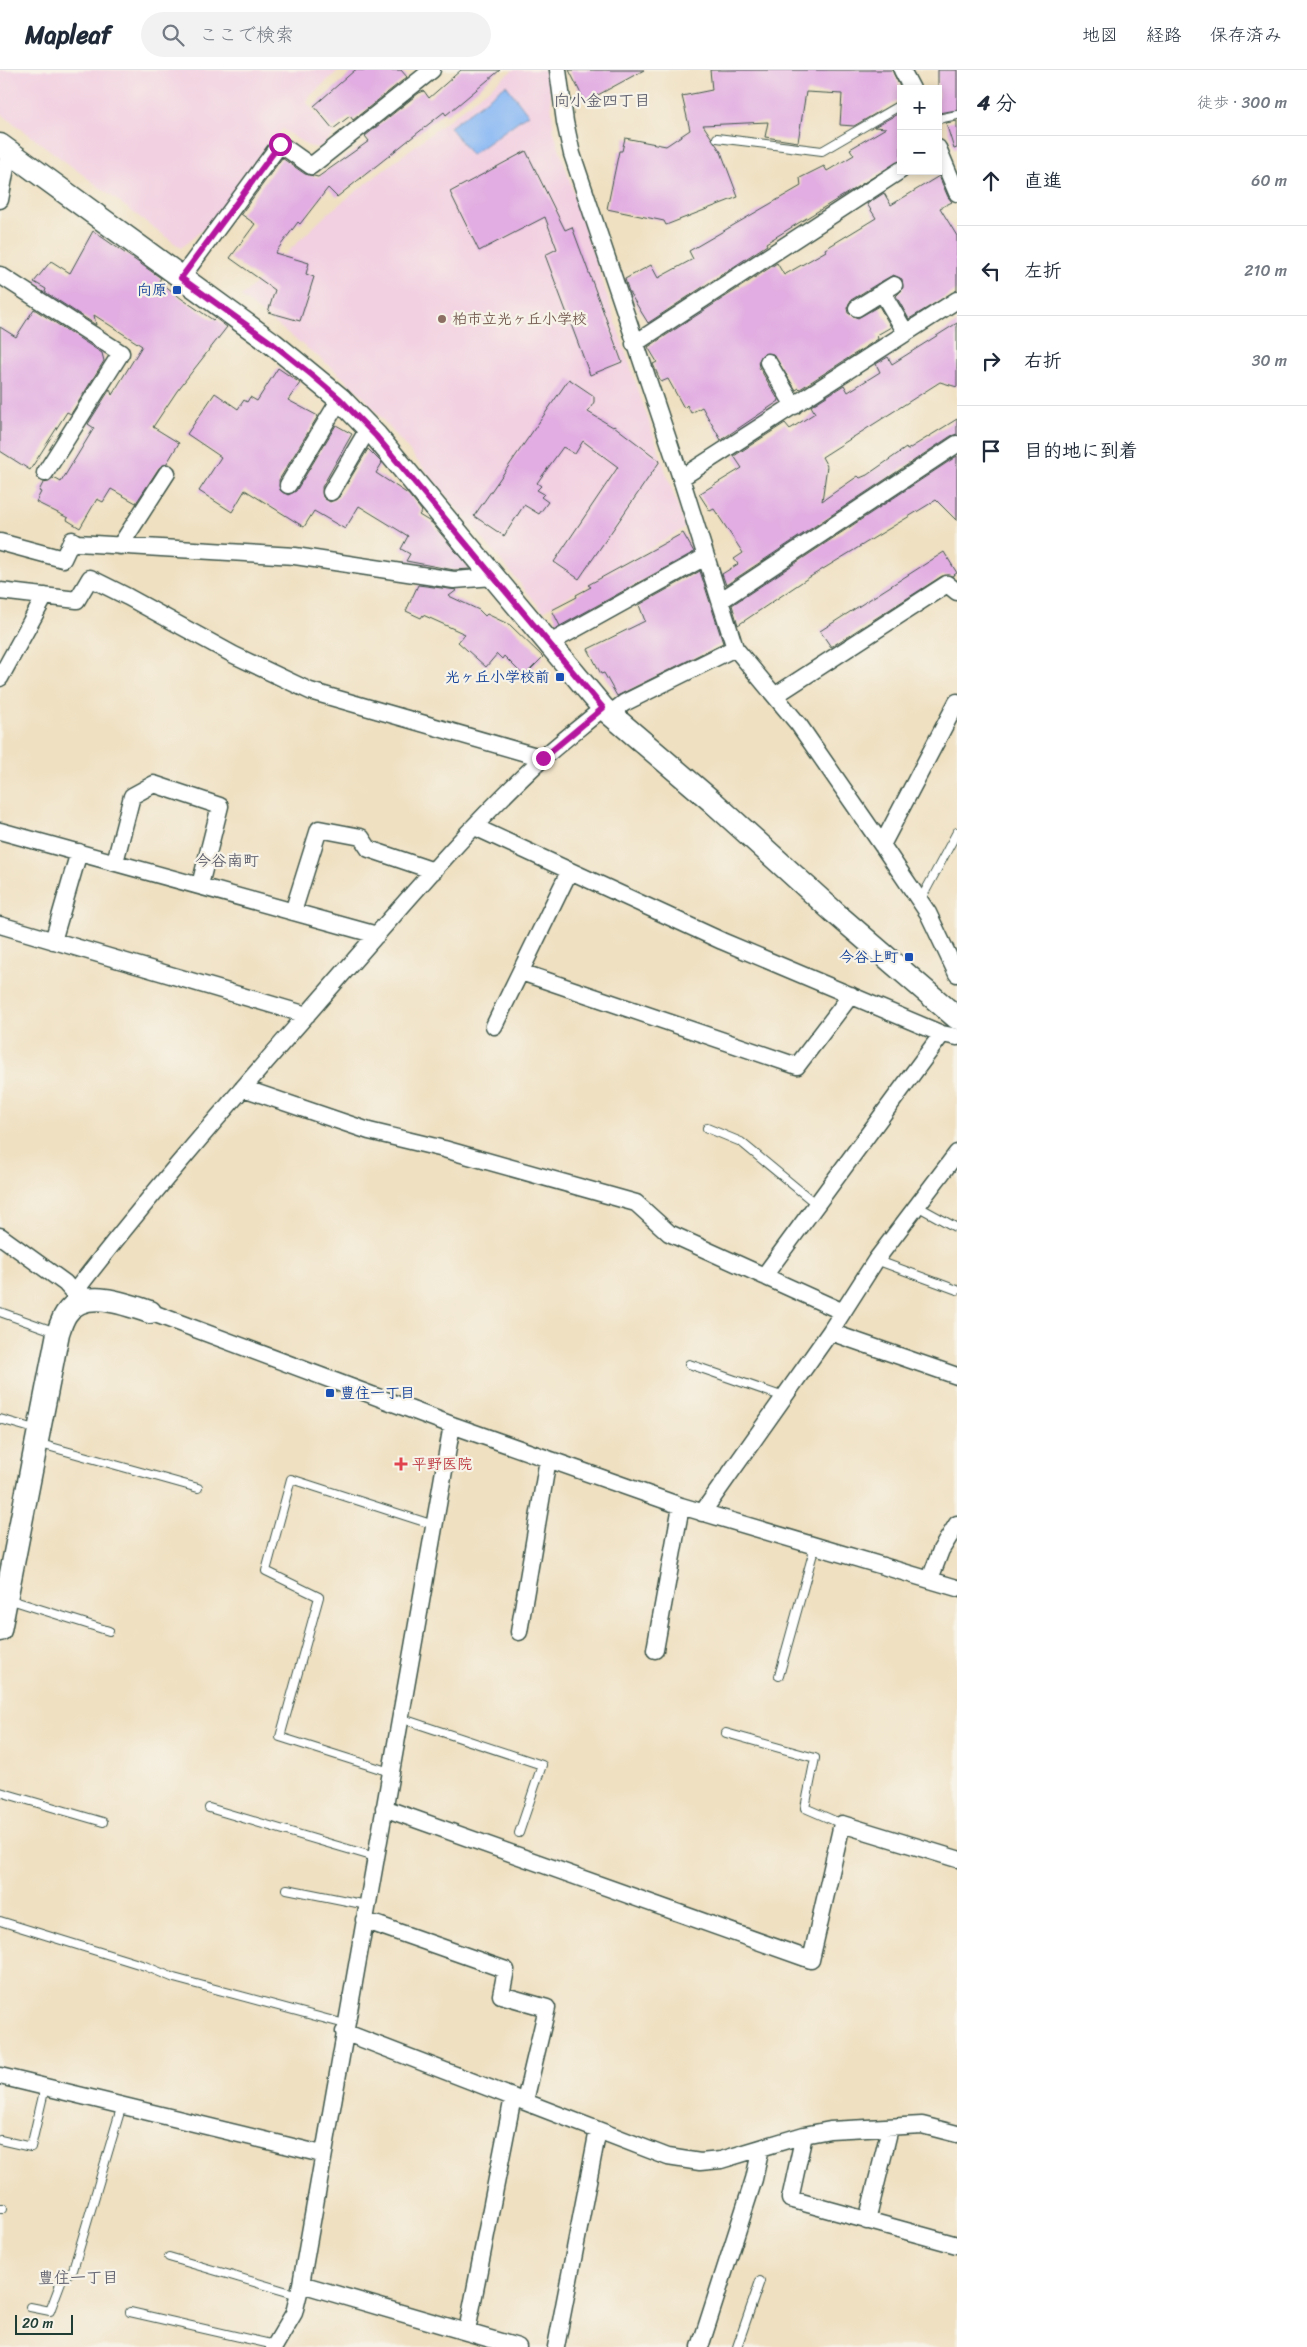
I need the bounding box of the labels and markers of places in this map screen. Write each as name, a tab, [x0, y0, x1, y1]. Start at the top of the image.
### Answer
place label: 向原	[137, 277, 167, 303]
marker: 向原	[171, 284, 183, 296]
place label: 柏市立光ヶ丘小学校	[452, 306, 587, 332]
marker: 柏市立光ヶ丘小学校	[436, 313, 448, 325]
place label: 光ヶ丘小学校前	[445, 664, 550, 690]
marker: 光ヶ丘小学校前	[554, 671, 566, 683]
place label: 今谷上町	[839, 944, 899, 970]
marker: 今谷上町	[903, 951, 915, 963]
place label: 豊住一丁目	[340, 1380, 415, 1406]
marker: 豊住一丁目	[324, 1387, 336, 1399]
place label: 平野医院	[412, 1451, 472, 1477]
marker: 平野医院	[394, 1457, 408, 1471]

